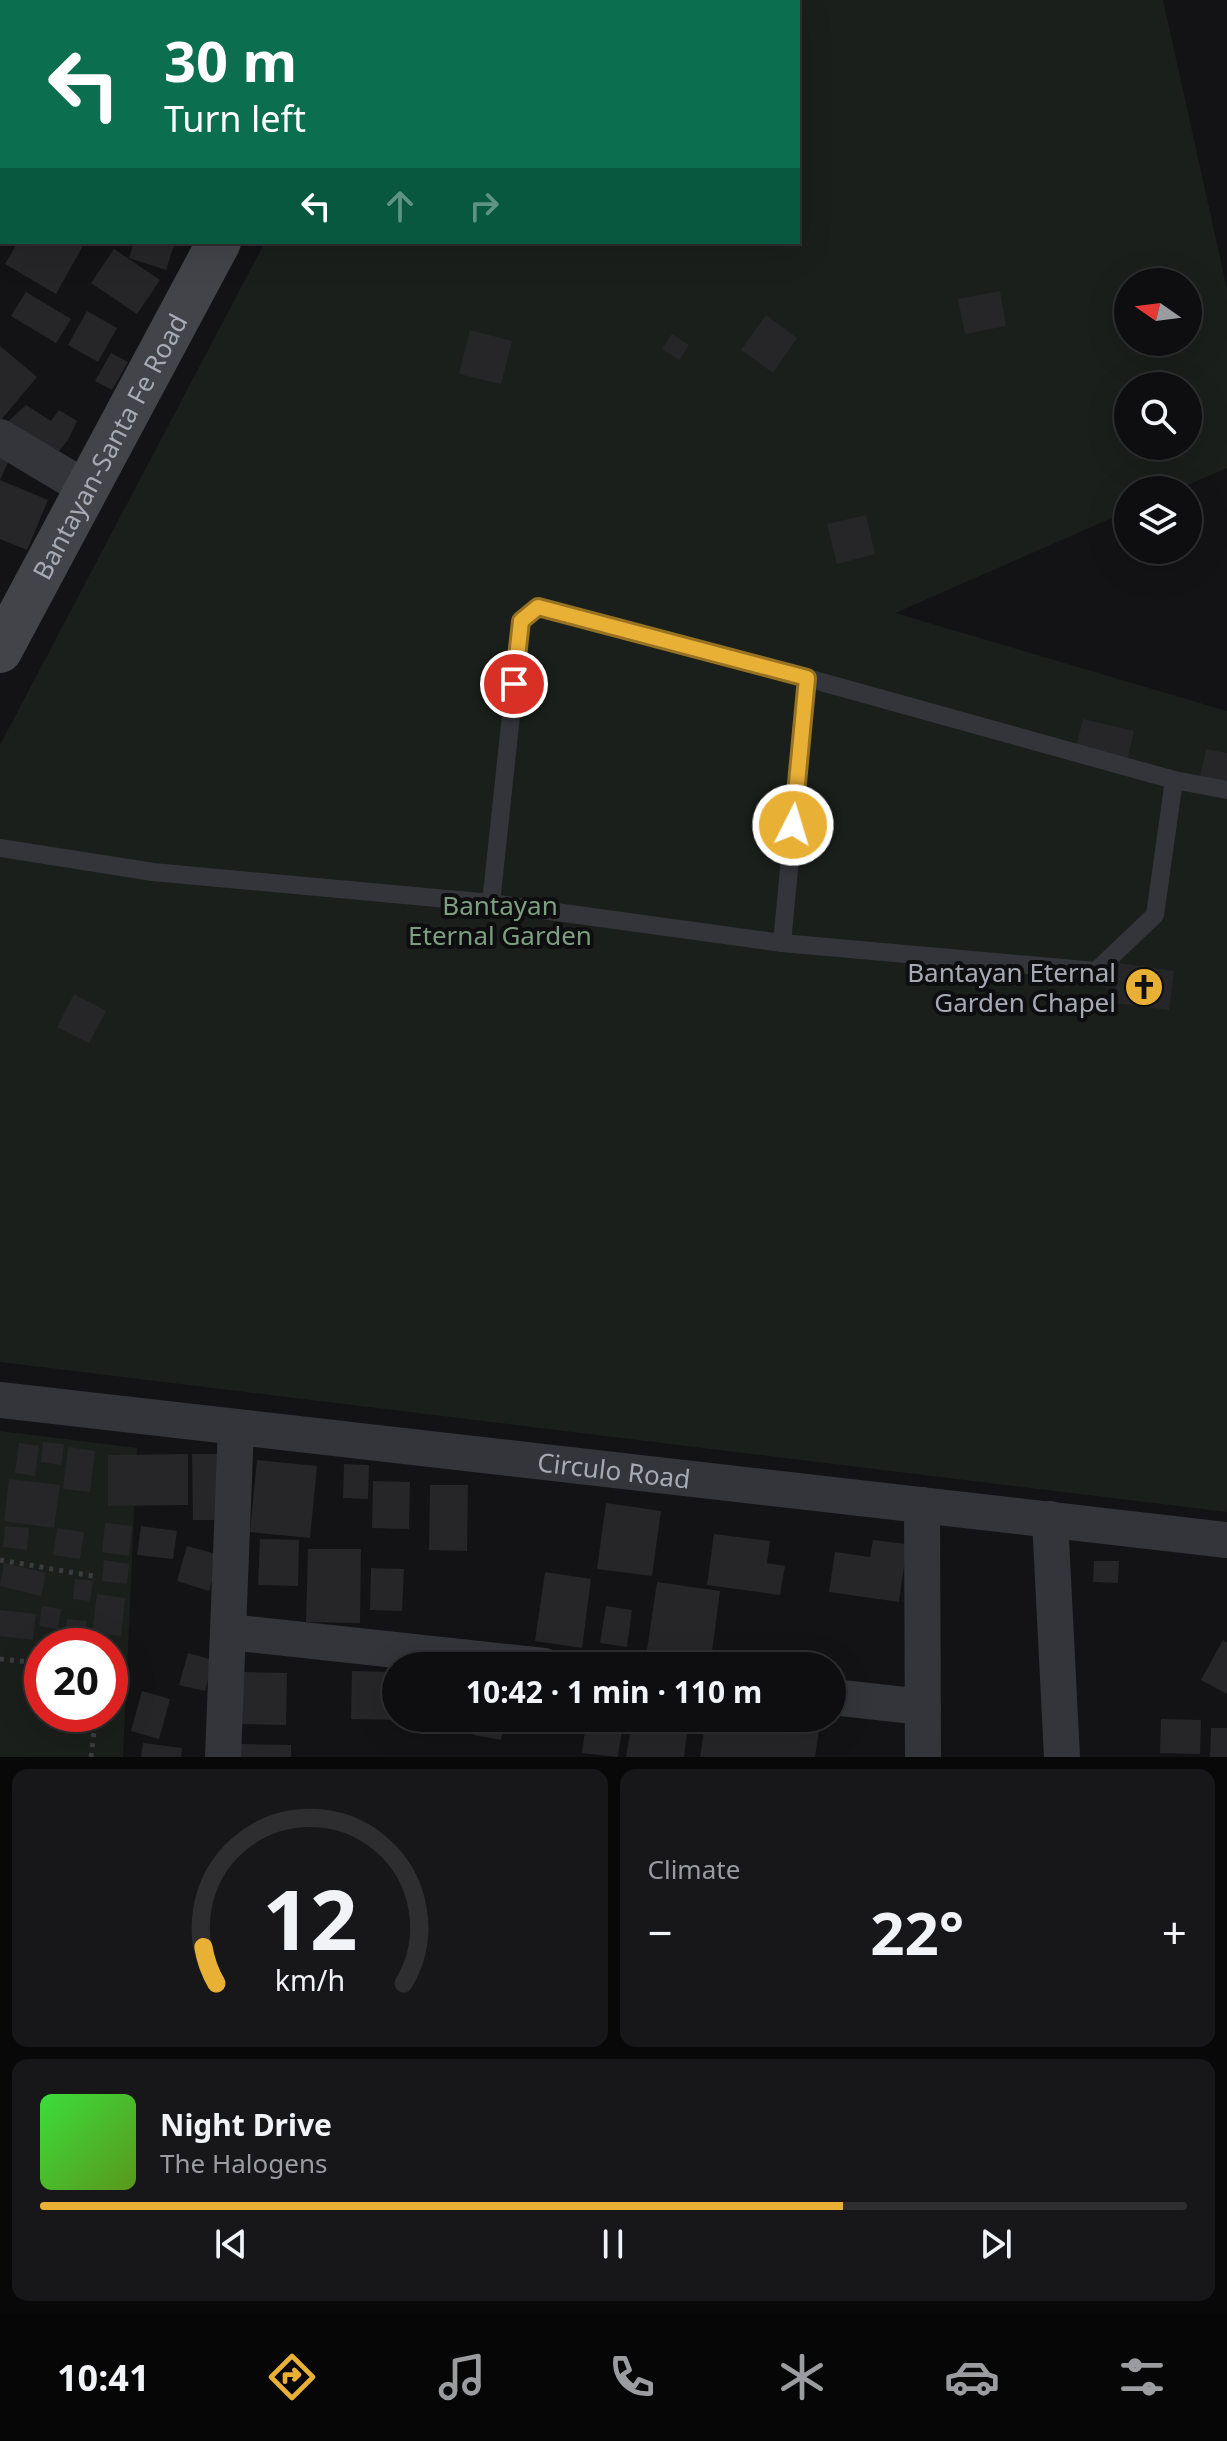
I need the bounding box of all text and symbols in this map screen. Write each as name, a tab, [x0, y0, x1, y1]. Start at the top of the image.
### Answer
text: 30 m	[164, 22, 297, 98]
icon: left	[32, 32, 136, 136]
text: Turn left	[164, 94, 306, 143]
icon: left	[294, 184, 338, 228]
icon: ahead	[378, 184, 422, 228]
icon: right	[462, 184, 506, 228]
north arrow	[1114, 268, 1202, 356]
map controls	[1114, 268, 1202, 564]
street label: Bantayan-Santa Fe Road	[24, 307, 195, 586]
button: search	[1114, 372, 1202, 460]
button: layers	[1114, 476, 1202, 564]
pin	[480, 650, 548, 718]
icon: arrive	[492, 662, 536, 706]
position arrow	[751, 783, 835, 867]
park label: Bantayan Eternal Garden	[408, 887, 592, 953]
place label: Bantayan Eternal Garden Chapel	[907, 954, 1116, 1020]
church icon: Bantayan Eternal Garden Chapel	[1123, 966, 1165, 1008]
street label: Circulo Road	[536, 1443, 692, 1497]
speed limit sign: 20	[24, 1628, 128, 1732]
text: 10:42 · 1 min · 110 m	[466, 1671, 762, 1712]
text: Climate	[648, 1851, 740, 1887]
text: 12	[262, 1861, 357, 1974]
text: 22°	[870, 1891, 964, 1973]
text: −	[648, 1902, 673, 1962]
text: +	[1162, 1902, 1187, 1962]
text: km/h	[275, 1960, 345, 1999]
text: Night Drive	[160, 2104, 332, 2145]
text: The Halogens	[160, 2145, 327, 2181]
icon: previous	[209, 2222, 253, 2266]
icon: pause	[591, 2222, 635, 2266]
icon: next	[974, 2222, 1018, 2266]
icon: directions	[264, 2349, 320, 2405]
icon: music	[434, 2349, 490, 2405]
icon: phone	[604, 2349, 660, 2405]
icon: climate	[774, 2349, 830, 2405]
icon: car	[944, 2349, 1000, 2405]
icon: filters	[1114, 2349, 1170, 2405]
text: 10:41	[57, 2353, 150, 2402]

